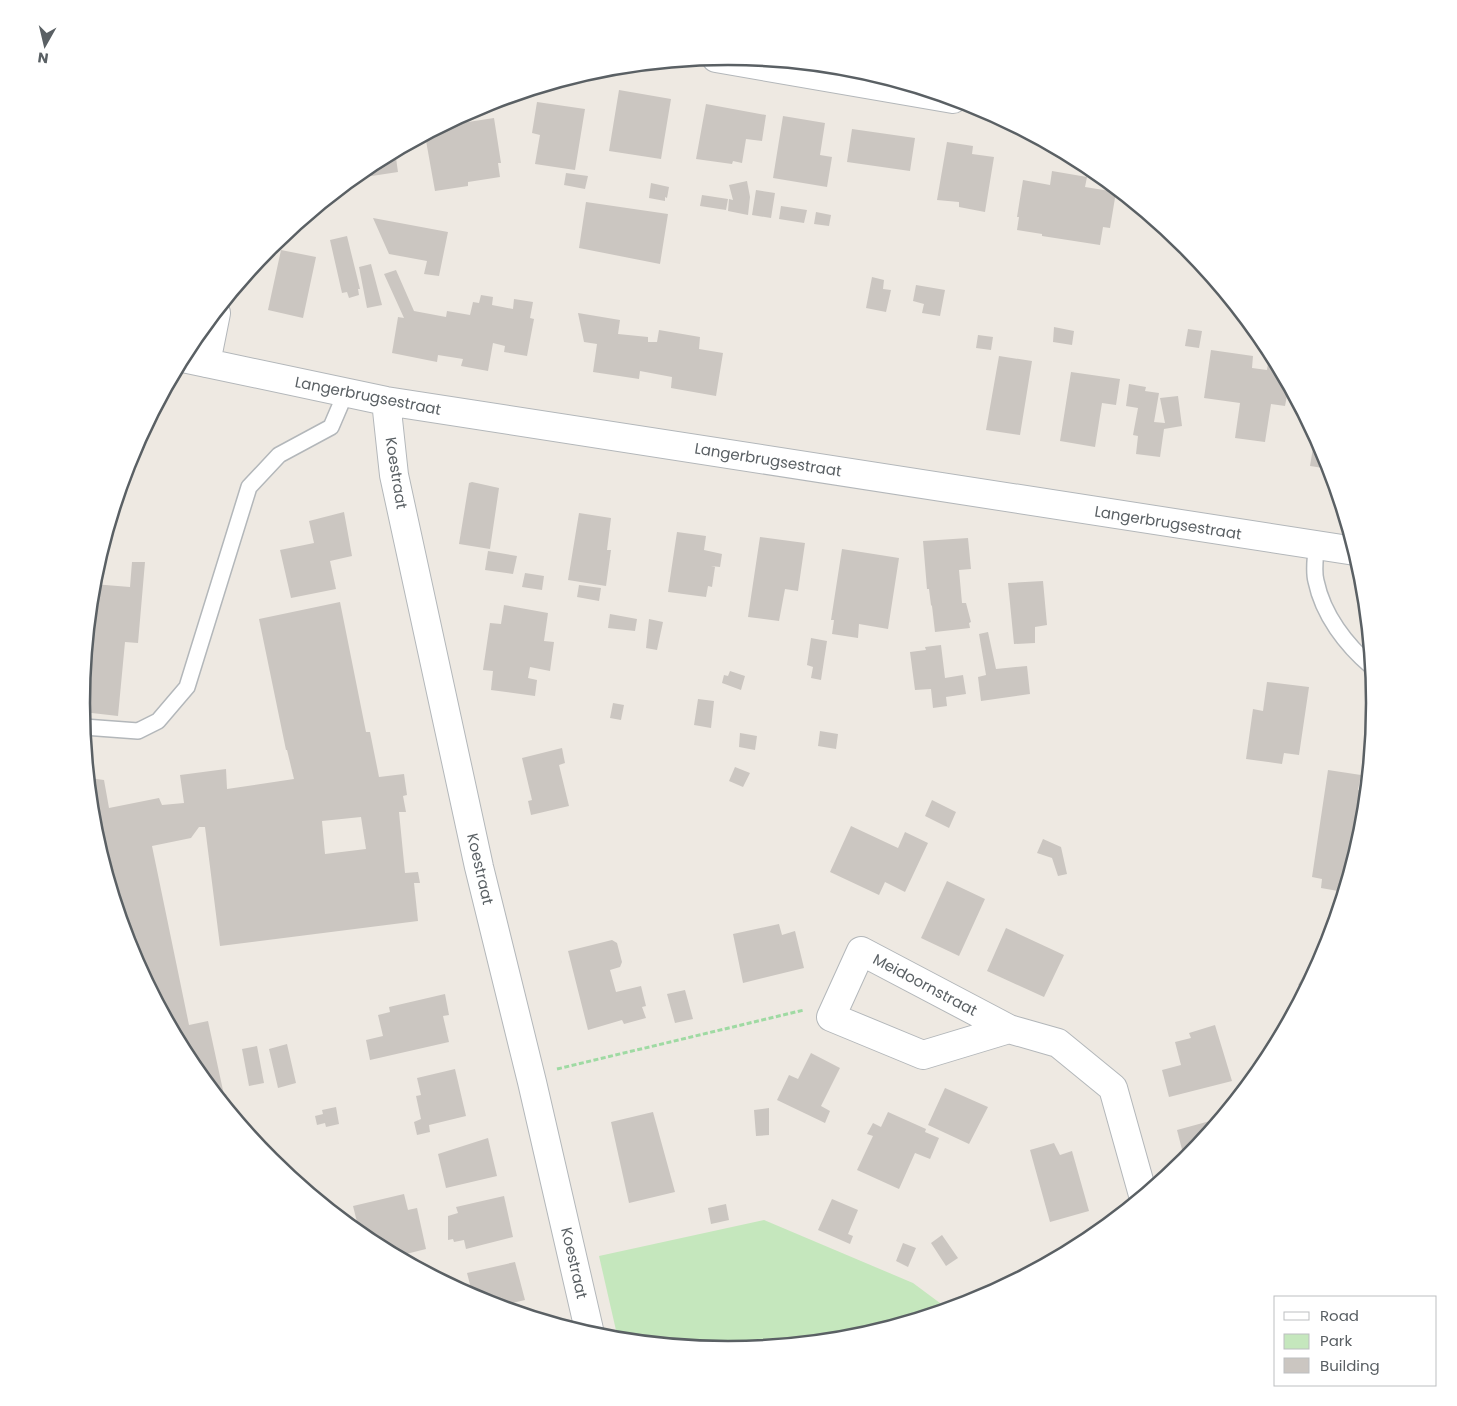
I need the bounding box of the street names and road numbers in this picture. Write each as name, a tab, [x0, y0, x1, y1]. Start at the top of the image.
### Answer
street label: Langerbrugsestraat	[293, 371, 443, 420]
street label: Koestraat	[380, 435, 413, 510]
street label: Langerbrugsestraat	[693, 438, 843, 481]
street label: Langerbrugsestraat	[1093, 501, 1243, 544]
street label: Koestraat	[462, 831, 499, 907]
street label: Meidoornstraat	[870, 948, 981, 1021]
street label: Koestraat	[556, 1225, 593, 1301]

